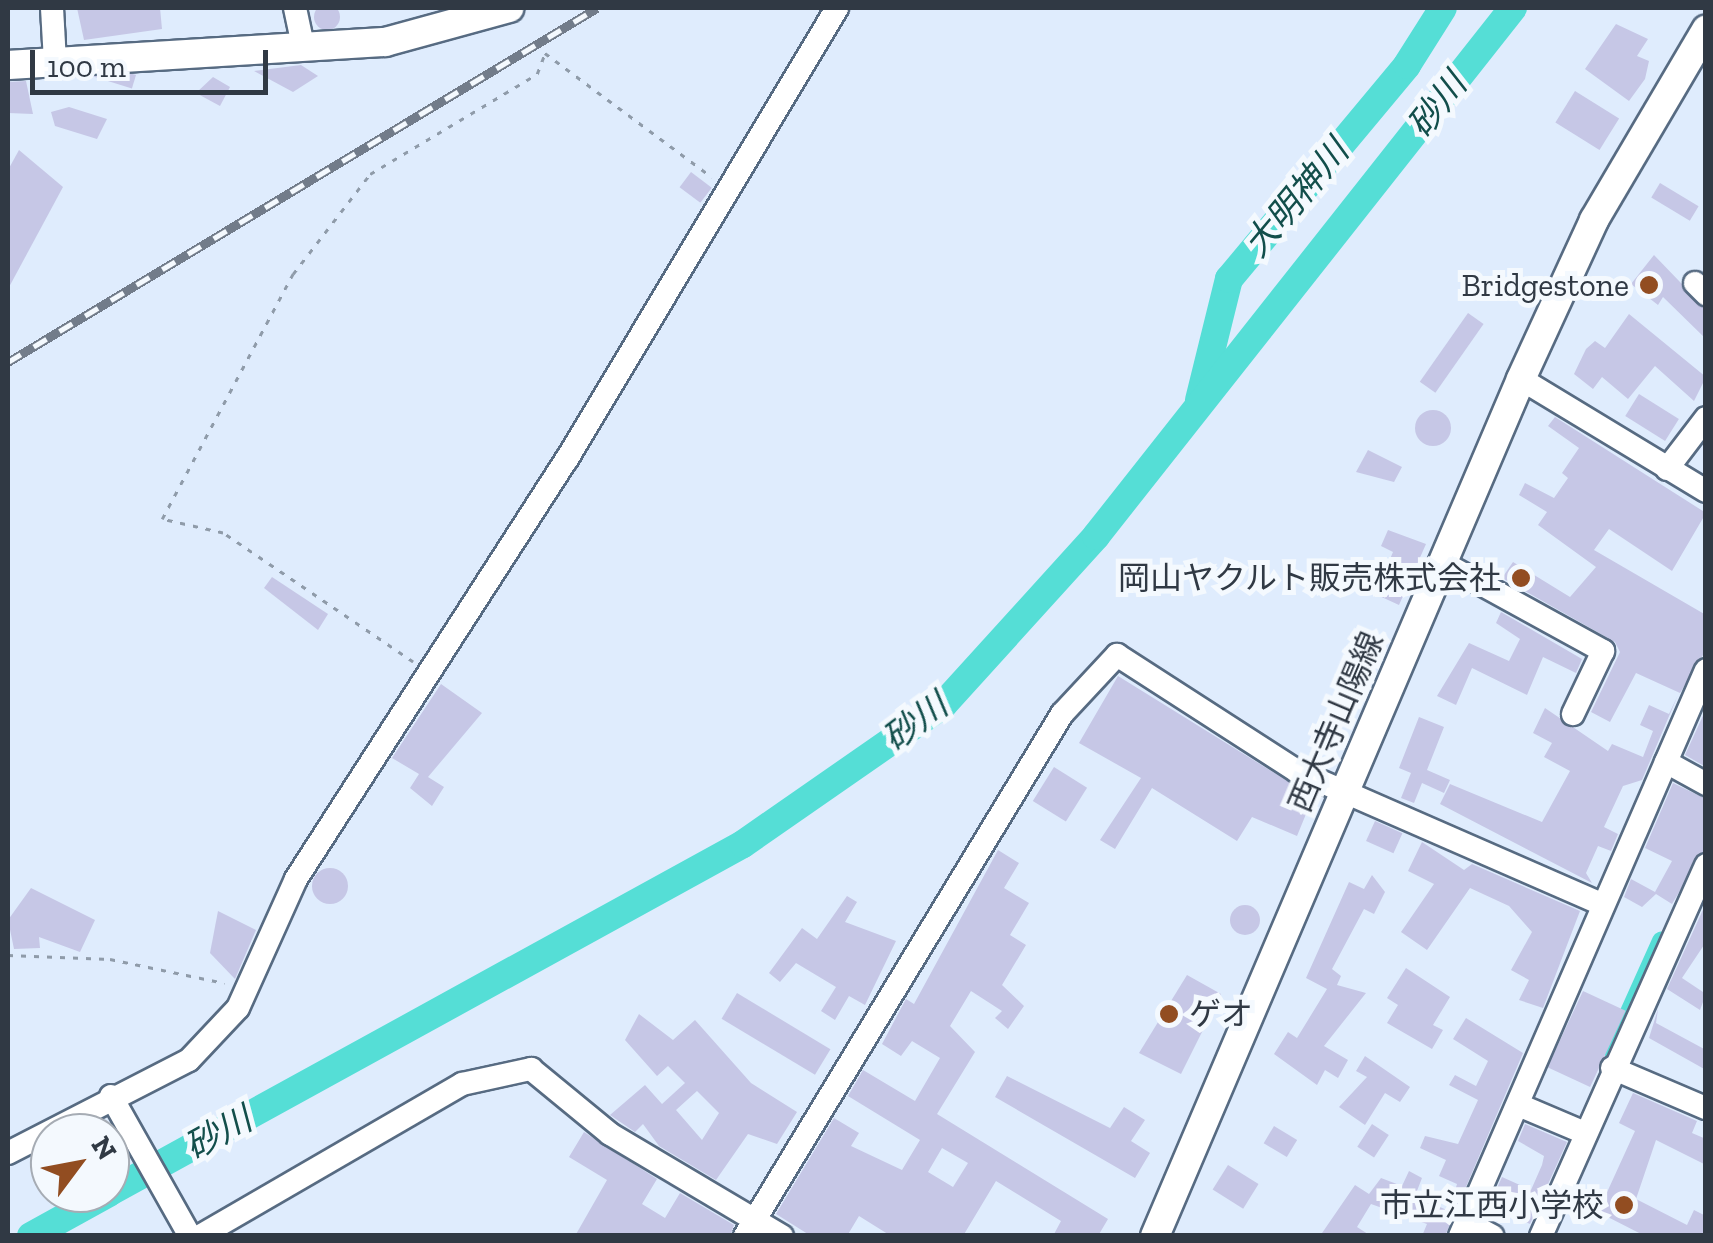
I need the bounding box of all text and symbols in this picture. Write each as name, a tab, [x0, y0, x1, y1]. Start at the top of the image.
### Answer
scale bar	[35, 30, 272, 92]
text: 100 m	[47, 49, 126, 85]
water label: 砂川	[1399, 64, 1475, 146]
water label: 大明神川	[1235, 131, 1357, 265]
place label: Bridgestone	[1461, 266, 1629, 304]
marker: Bridgestone	[1638, 274, 1660, 296]
place label: 岡山ヤクルト販売株式会社	[1117, 559, 1501, 597]
marker: 岡山ヤクルト販売株式会社	[1510, 567, 1532, 589]
street label: 西大寺山陽線	[1281, 626, 1391, 818]
water label: 砂川	[874, 684, 956, 760]
place label: ゲオ	[1189, 995, 1253, 1033]
marker: ゲオ	[1158, 1003, 1180, 1025]
water label: 砂川	[177, 1098, 259, 1168]
north arrow	[30, 1113, 130, 1213]
text: N	[85, 1130, 124, 1166]
place label: 市立江西小学校	[1380, 1186, 1604, 1224]
marker: 市立江西小学校	[1613, 1194, 1635, 1216]

